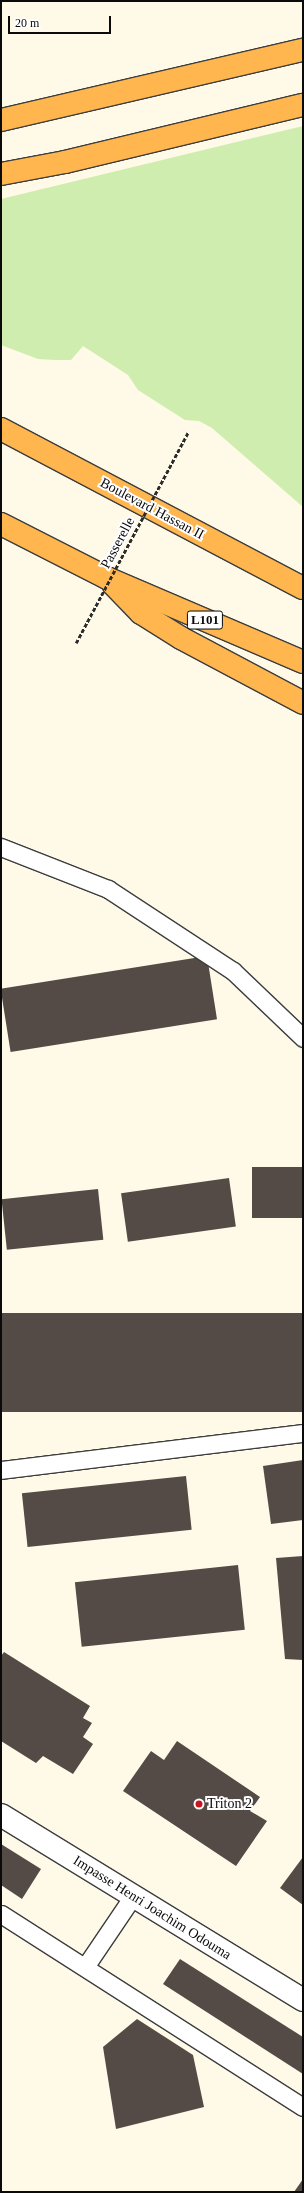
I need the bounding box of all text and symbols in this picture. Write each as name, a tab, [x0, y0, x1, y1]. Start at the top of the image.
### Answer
scale bar	[10, 8, 113, 34]
text: 20 m	[15, 16, 39, 30]
street label: Boulevard Hassan II	[97, 475, 207, 543]
street label: Passerelle	[97, 514, 139, 572]
road number: L101	[186, 609, 224, 631]
place label: Triton 2	[207, 1796, 252, 1812]
marker: Triton 2	[194, 1799, 204, 1809]
street label: Impasse Henri Joachim Odouma	[70, 1852, 234, 1964]

